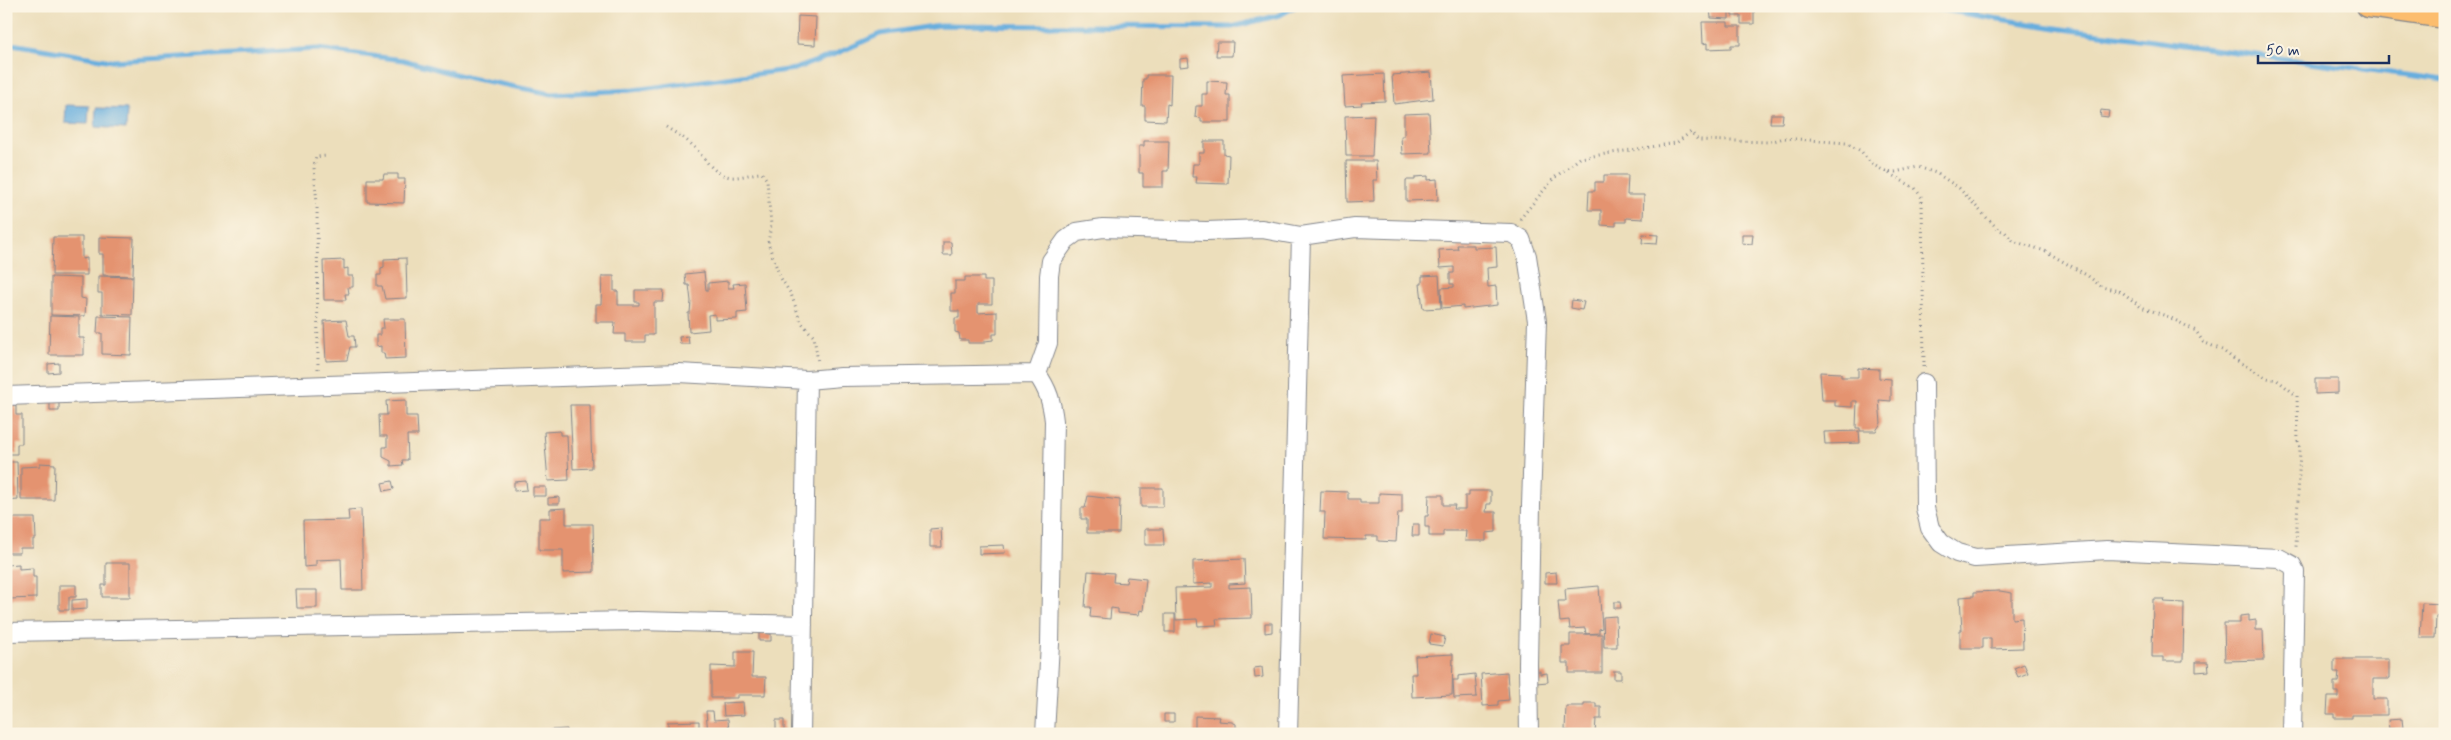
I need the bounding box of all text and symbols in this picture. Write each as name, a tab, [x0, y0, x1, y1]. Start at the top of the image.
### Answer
scale bar	[2258, 32, 2390, 64]
text: 50 m	[2266, 41, 2300, 61]

